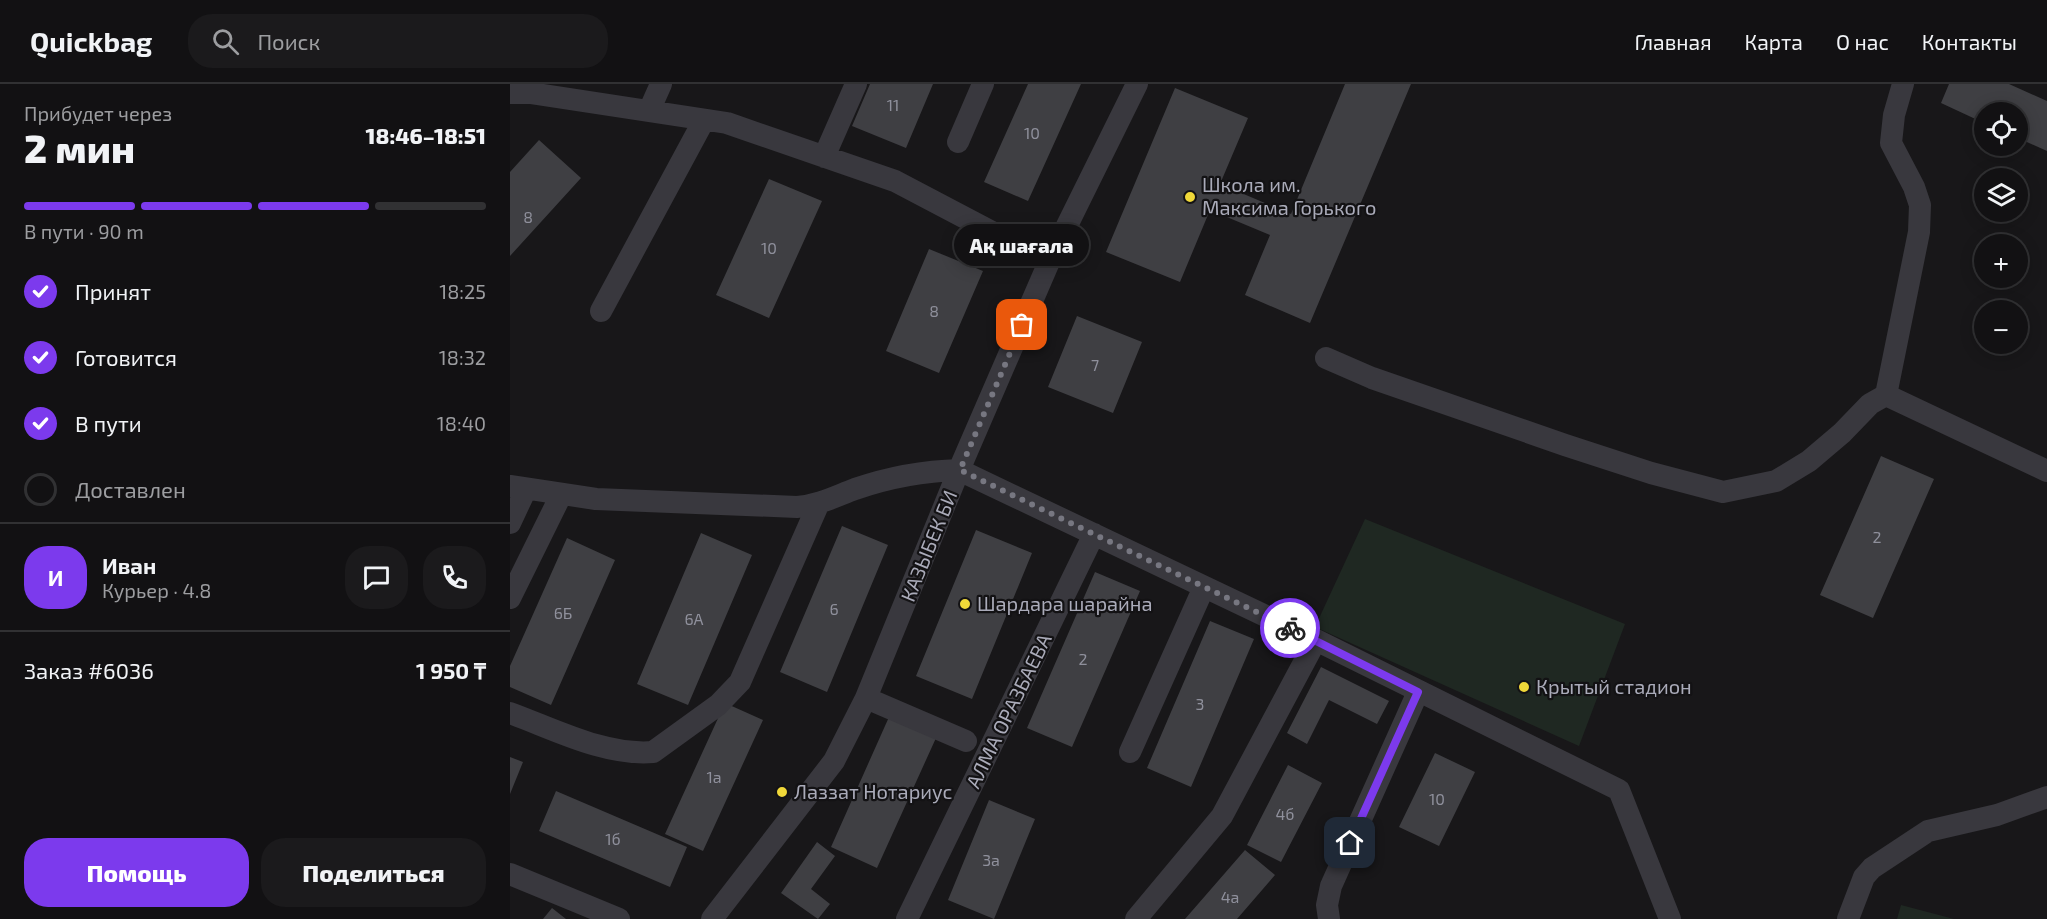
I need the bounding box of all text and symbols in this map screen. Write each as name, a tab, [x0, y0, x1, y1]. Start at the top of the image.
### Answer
search box	[188, 14, 608, 68]
text: Quickbag	[30, 24, 152, 58]
icon: search	[209, 25, 242, 58]
text: Поиск	[257, 28, 320, 54]
text: Главная	[1635, 29, 1712, 54]
text: Карта	[1745, 29, 1803, 54]
text: О нас	[1836, 29, 1889, 54]
text: Контакты	[1922, 29, 2017, 54]
house number: 11	[887, 95, 899, 114]
text: Прибудет через	[24, 101, 172, 125]
map controls	[1974, 102, 2028, 354]
button: locate	[1974, 102, 2028, 156]
text: 18:46–18:51	[366, 122, 486, 148]
house number: 10	[1024, 123, 1040, 142]
text: 2 мин	[24, 124, 135, 171]
button: layers	[1974, 168, 2028, 222]
place label: Школа им. Максима Горького	[1202, 172, 1376, 219]
marker: Школа им. Максима Горького	[1183, 190, 1197, 204]
house number: 8	[523, 207, 533, 226]
text: В пути · 90 m	[24, 219, 144, 243]
callout: Ақ шағала	[954, 223, 1090, 265]
text: Ақ шағала	[970, 233, 1073, 257]
button: +	[1974, 234, 2028, 288]
house number: 10	[761, 238, 777, 257]
icon: check	[24, 275, 57, 308]
text: Принят	[75, 278, 151, 304]
text: 18:25	[439, 279, 486, 303]
pin	[996, 299, 1047, 350]
button: −	[1974, 300, 2028, 354]
house number: 8	[929, 301, 939, 320]
icon: bag	[1005, 308, 1038, 341]
icon: check	[24, 341, 57, 374]
text: Готовится	[75, 344, 177, 370]
text: 18:32	[439, 345, 486, 369]
house number: 7	[1091, 355, 1099, 374]
icon: check	[24, 407, 57, 440]
text: В пути	[75, 410, 142, 436]
text: 18:40	[437, 411, 486, 435]
text: Доставлен	[75, 476, 186, 502]
street label: КАЗЫБЕК БИ	[895, 487, 961, 605]
house number: 2	[1873, 527, 1882, 546]
button: chat	[345, 546, 408, 609]
button: phone	[423, 546, 486, 609]
text: Иван	[102, 552, 156, 578]
text: И	[48, 564, 63, 590]
text: Курьер · 4.8	[102, 578, 211, 602]
place label: Шардара шарайна	[977, 591, 1153, 615]
marker: Шардара шарайна	[958, 597, 972, 611]
courier	[1260, 598, 1320, 658]
house number: 6	[829, 599, 839, 618]
house number: 6Б	[554, 603, 572, 622]
house number: 6А	[684, 609, 704, 628]
icon: bike	[1274, 612, 1307, 645]
street label: АЛМА ОРАЗБАЕВА	[960, 629, 1056, 792]
house number: 2	[1079, 649, 1088, 668]
text: Заказ #6036	[24, 657, 154, 683]
text: 1 950 ₸	[416, 657, 486, 683]
place label: Крытый стадион	[1536, 674, 1692, 698]
marker: Крытый стадион	[1517, 680, 1531, 694]
house number: 3	[1196, 694, 1204, 713]
house number: 1а	[706, 767, 722, 786]
place label: Лаззат Нотариус	[794, 779, 953, 804]
marker: Лаззат Нотариус	[775, 785, 789, 799]
house number: 10	[1429, 789, 1445, 808]
house number: 4б	[1275, 804, 1295, 823]
pin	[1324, 817, 1375, 868]
icon: home	[1333, 826, 1366, 859]
house number: 1б	[605, 829, 621, 848]
button: Помощь	[24, 838, 249, 907]
button: Поделиться	[261, 838, 486, 907]
house number: 3а	[982, 850, 1000, 869]
house number: 4а	[1221, 887, 1239, 906]

